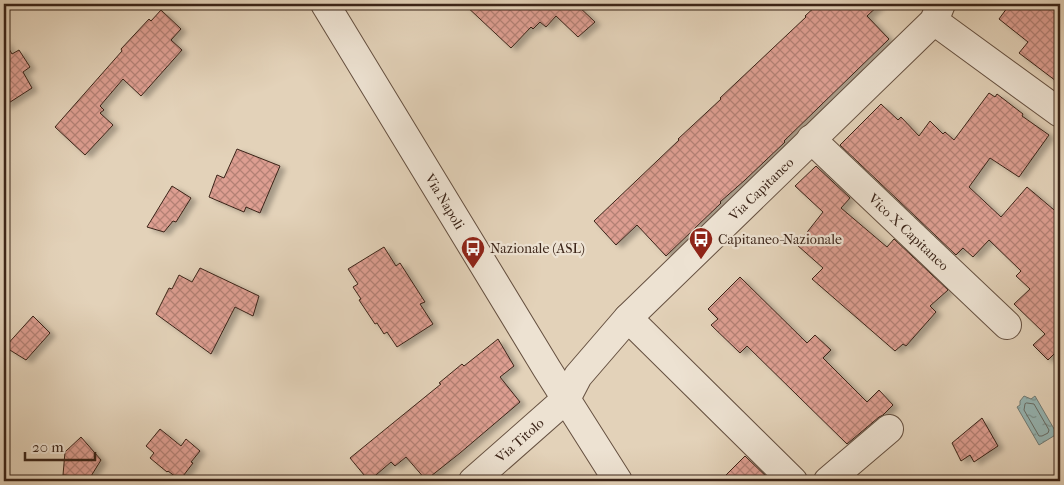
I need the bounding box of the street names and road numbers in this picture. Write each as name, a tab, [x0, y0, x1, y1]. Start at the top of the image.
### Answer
street label: Via Capitaneo	[725, 154, 797, 225]
street label: Via Napoli	[421, 170, 468, 233]
street label: Vico X Capitaneo	[864, 189, 952, 274]
street label: Via Titolo	[491, 415, 548, 467]

